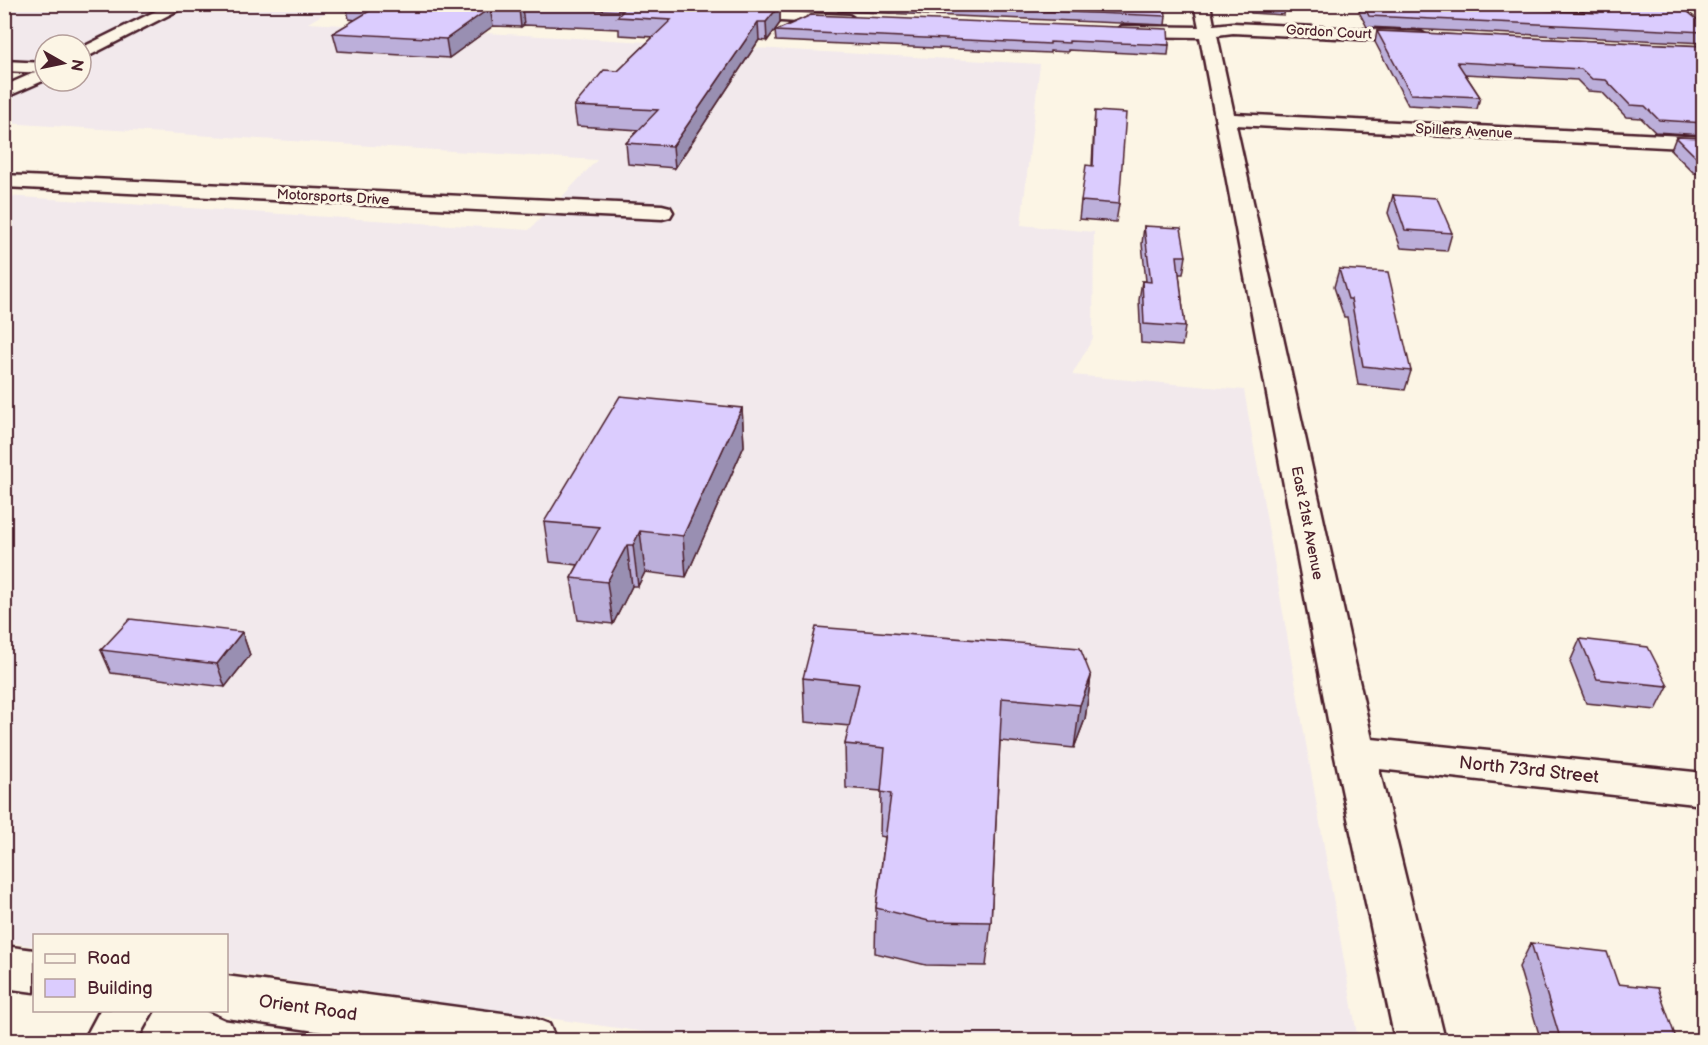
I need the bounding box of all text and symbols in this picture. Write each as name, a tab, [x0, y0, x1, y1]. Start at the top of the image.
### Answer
street label: Gordon Court	[1286, 21, 1373, 43]
north arrow	[33, 33, 93, 93]
text: N	[66, 58, 87, 73]
street label: Spillers Avenue	[1415, 120, 1513, 142]
street label: Motorsports Drive	[276, 186, 390, 208]
street label: East 21st Avenue	[1287, 465, 1327, 582]
street label: North 73rd Street	[1458, 752, 1600, 788]
legend	[33, 934, 228, 1012]
text: Road	[87, 948, 131, 969]
text: Building	[87, 978, 153, 999]
street label: Orient Road	[257, 991, 359, 1025]

